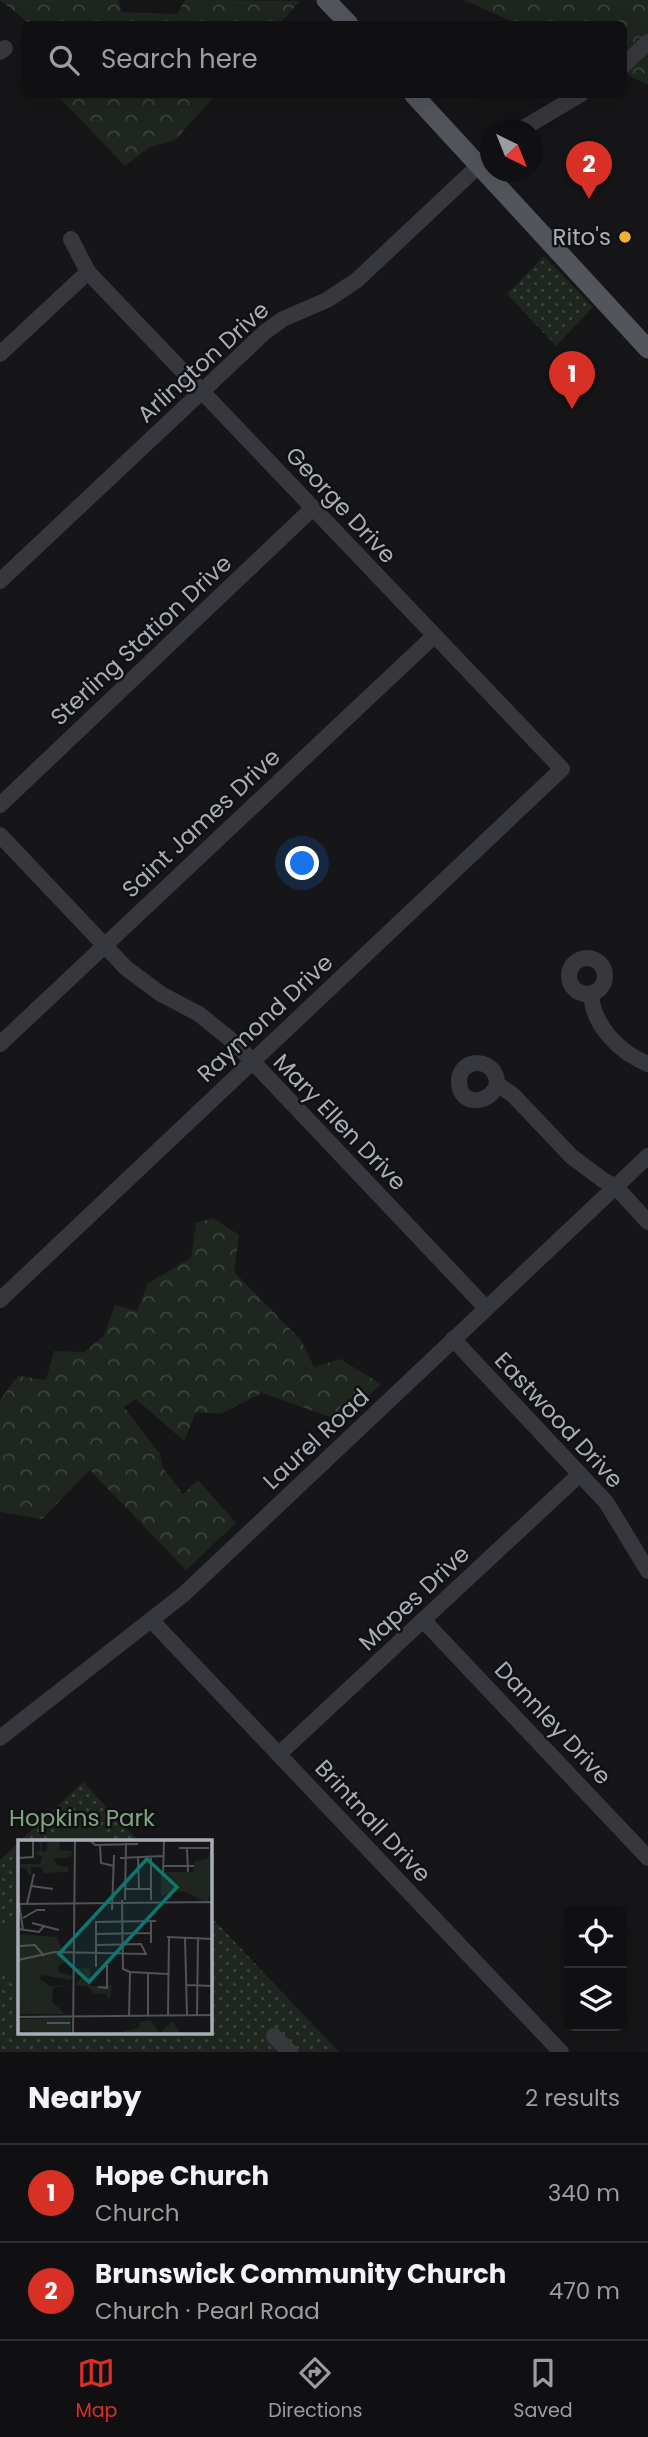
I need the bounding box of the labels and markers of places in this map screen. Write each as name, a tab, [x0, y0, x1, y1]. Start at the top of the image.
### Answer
pin: 2	[566, 141, 612, 199]
place label: Rito's	[553, 221, 611, 253]
marker: Rito's	[617, 229, 633, 245]
pin: 1	[549, 351, 595, 409]

